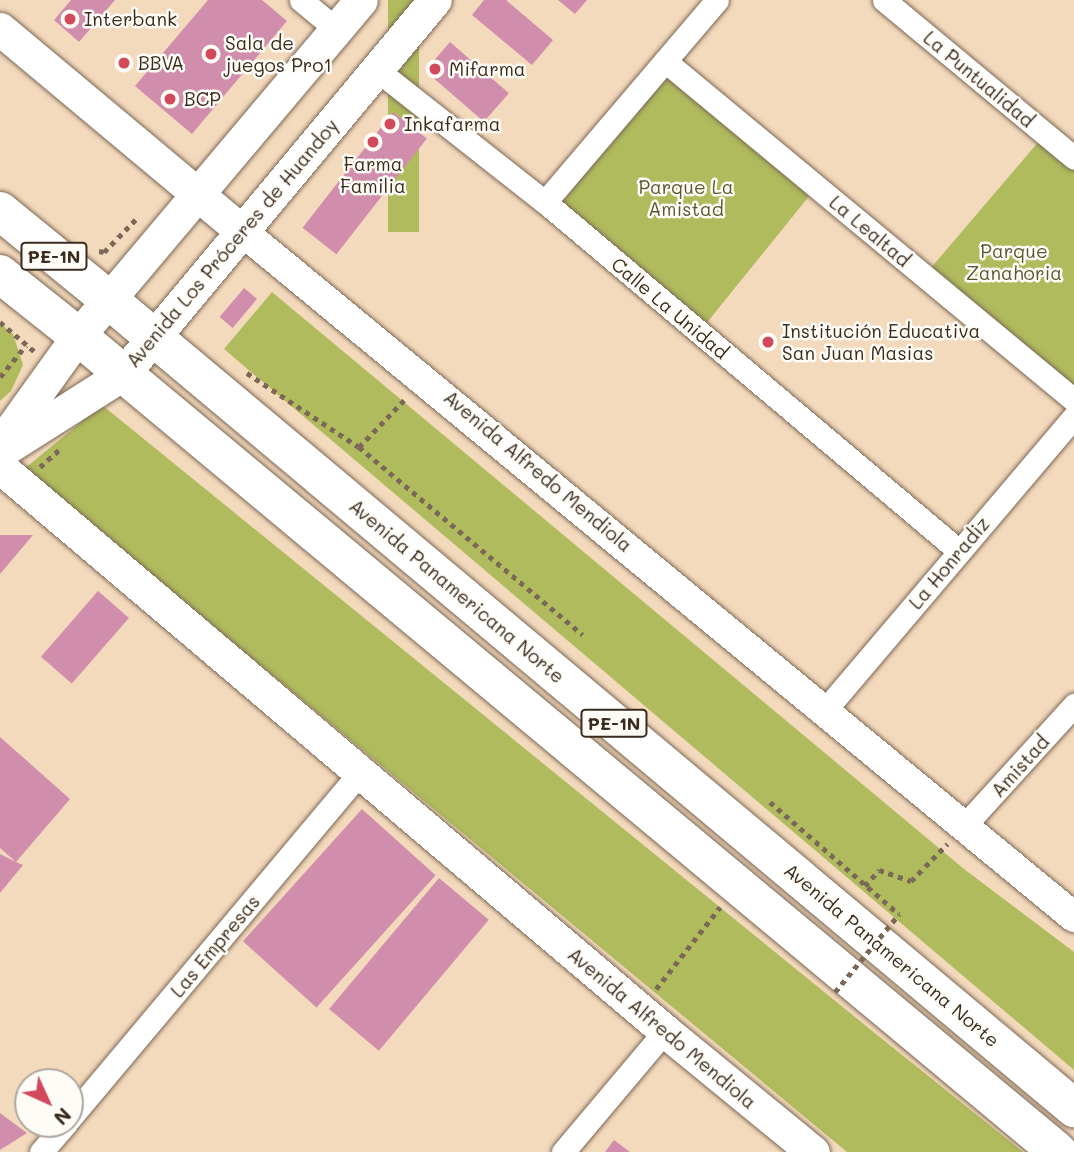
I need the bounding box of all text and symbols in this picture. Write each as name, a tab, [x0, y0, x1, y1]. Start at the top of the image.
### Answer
place label: Interbank	[84, 8, 177, 30]
marker: Interbank	[62, 11, 78, 27]
street label: La Puntualidad	[919, 26, 1039, 132]
place label: Sala de juegos Pro1	[225, 32, 332, 76]
marker: Sala de juegos Pro1	[203, 46, 219, 62]
place label: BBVA	[138, 52, 184, 74]
marker: BBVA	[116, 55, 132, 71]
place label: Mifarma	[449, 58, 526, 80]
marker: Mifarma	[427, 61, 443, 77]
place label: BCP	[184, 88, 221, 110]
marker: BCP	[162, 91, 178, 107]
place label: Inkafarma	[404, 113, 501, 135]
street label: Avenida Los Próceres de Huandoy	[121, 114, 343, 372]
marker: Inkafarma	[382, 116, 398, 132]
marker: Farma Familia	[365, 134, 381, 150]
place label: Farma Familia	[340, 153, 406, 197]
park label: Parque La Amistad	[638, 176, 734, 220]
street label: La Lealtad	[825, 191, 915, 271]
park label: Parque Zanahoria	[966, 240, 1062, 284]
road number: PE-1N	[19, 242, 89, 270]
street label: Calle La Unidad	[607, 252, 733, 364]
place label: Institución Educativa San Juan Masias	[782, 320, 980, 364]
marker: Institución Educativa San Juan Masias	[760, 334, 776, 350]
street label: Avenida Alfredo Mendiola	[439, 386, 637, 556]
street label: Avenida Panamericana Norte	[345, 494, 569, 688]
street label: La Honradiz	[904, 512, 994, 614]
road number: PE-1N	[579, 708, 649, 738]
street label: Amistad	[986, 730, 1054, 802]
street label: Avenida Panamericana Norte	[780, 858, 1004, 1052]
street label: Las Empresas	[166, 890, 264, 1002]
street label: Avenida Alfredo Mendiola	[563, 943, 761, 1113]
north arrow	[14, 1068, 84, 1138]
text: N	[49, 1103, 77, 1131]

